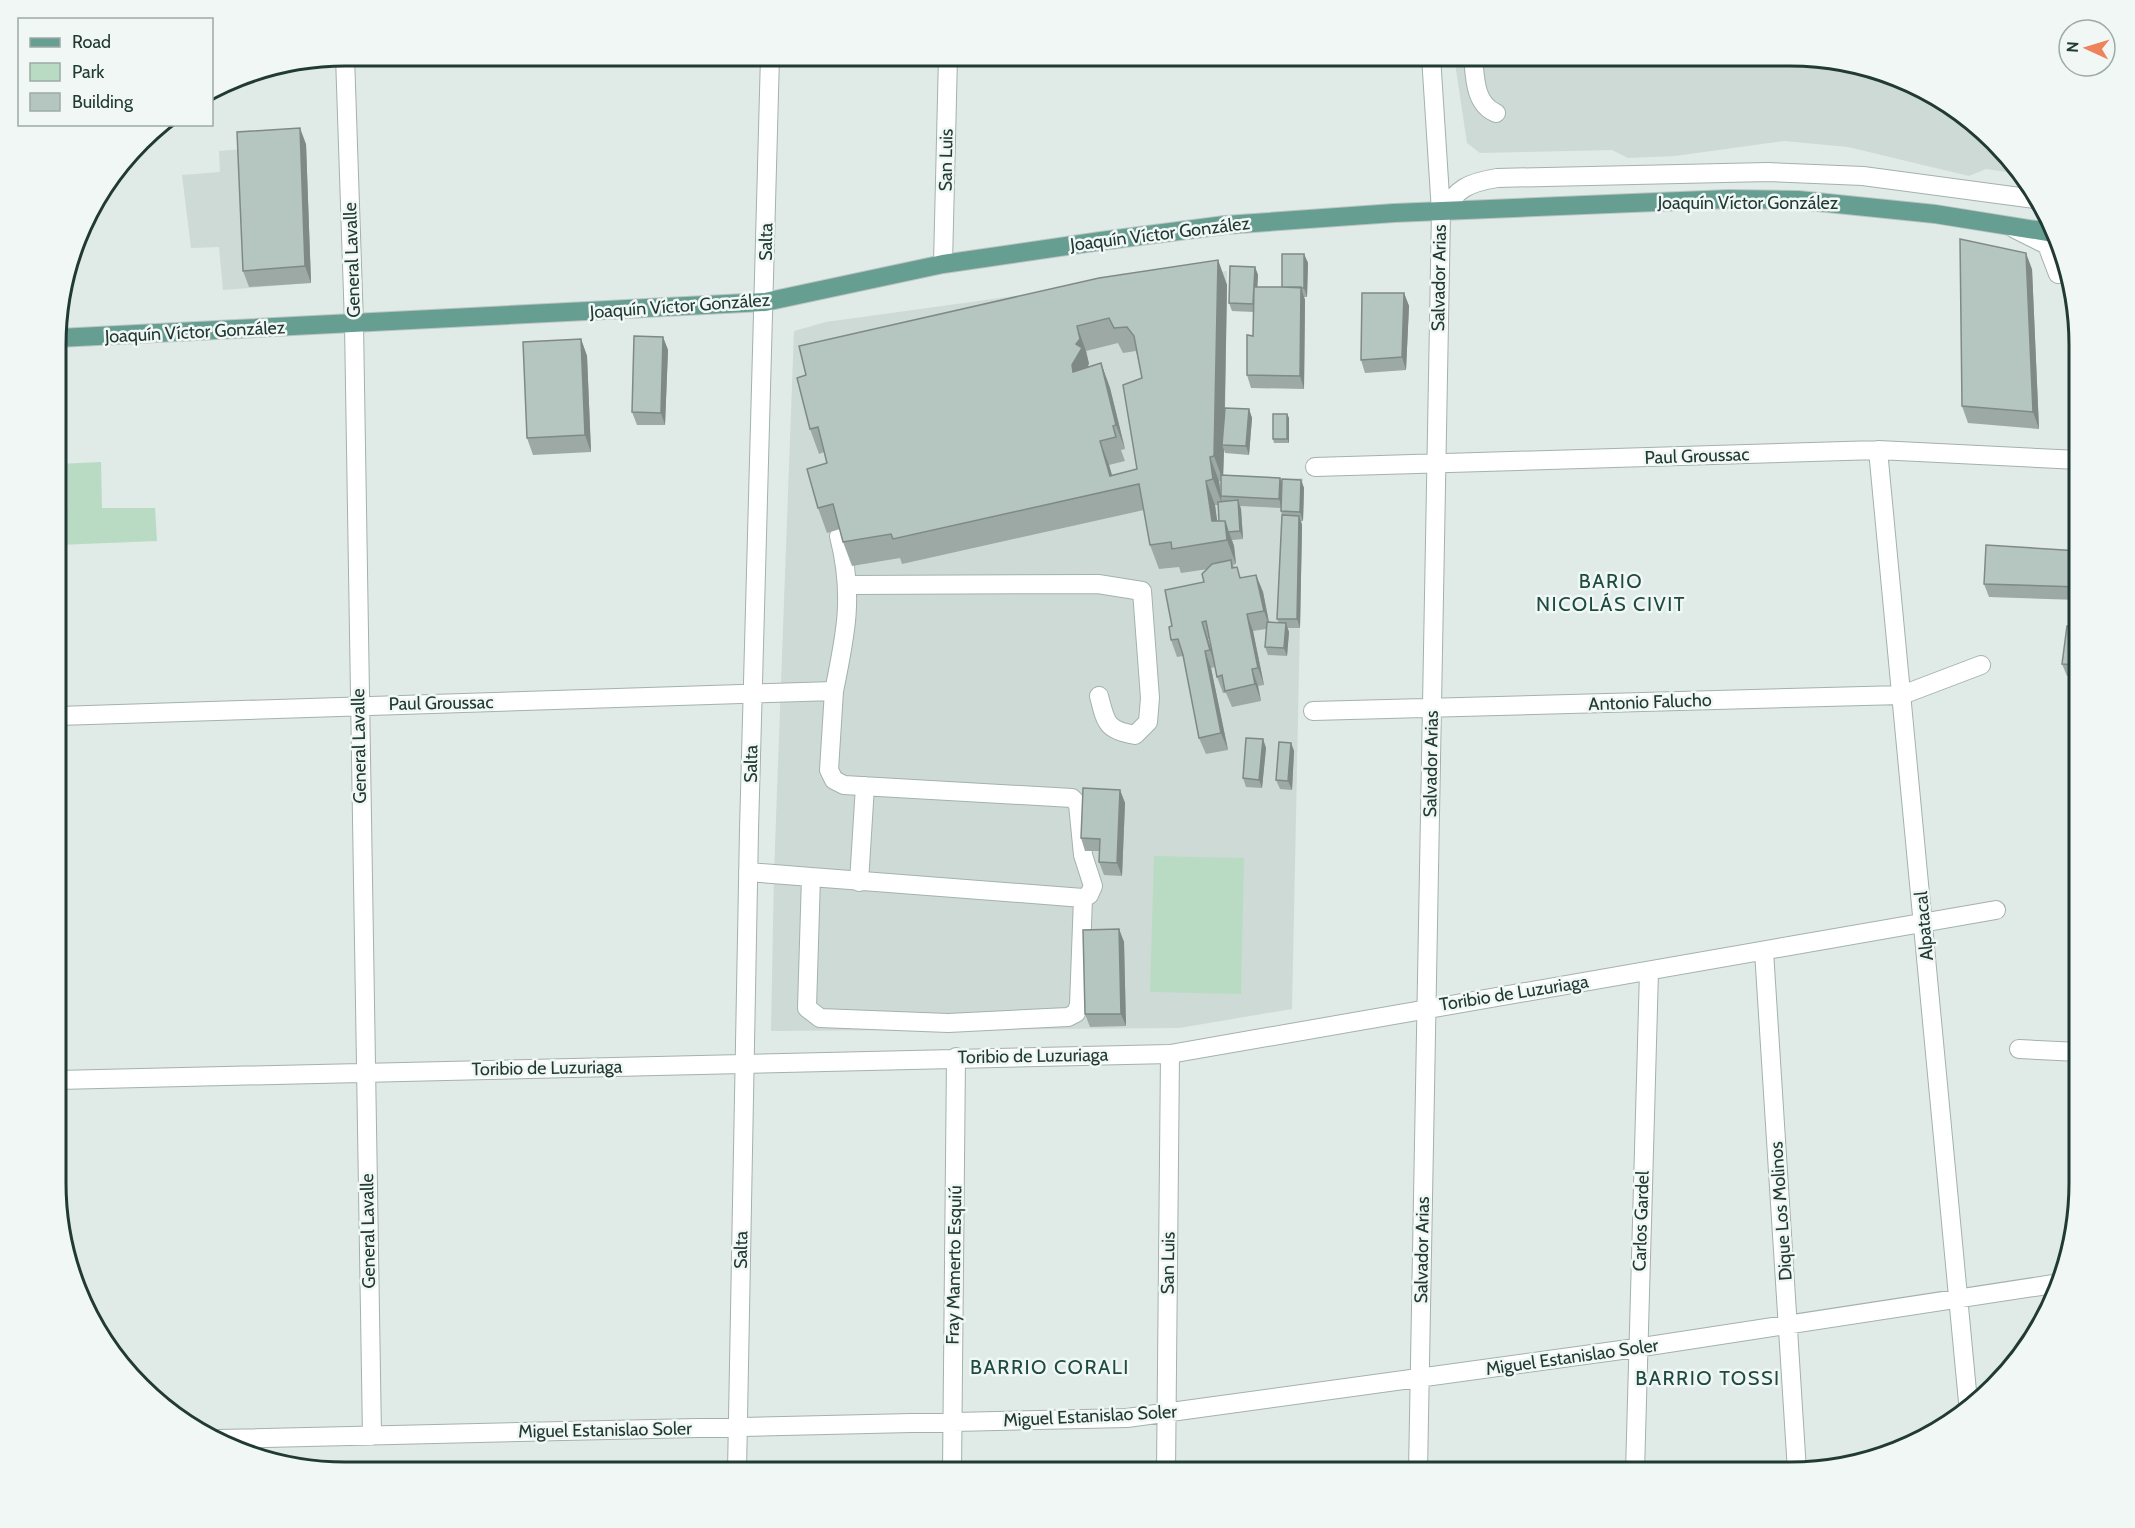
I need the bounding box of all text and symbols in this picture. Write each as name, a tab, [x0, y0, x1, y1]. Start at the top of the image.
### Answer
legend	[18, 18, 213, 126]
north arrow	[2057, 18, 2117, 78]
text: Road	[72, 31, 111, 53]
text: N	[2063, 41, 2082, 53]
text: Park	[72, 61, 105, 83]
text: Building	[72, 91, 134, 113]
street label: San Luis	[934, 128, 958, 192]
street label: Joaquín Víctor González	[1657, 192, 1839, 214]
street label: General Lavalle	[339, 202, 365, 318]
street label: Joaquín Víctor González	[1068, 212, 1251, 256]
street label: Salta	[755, 222, 777, 261]
street label: Salvador Arias	[1427, 224, 1451, 332]
street label: Joaquín Víctor González	[588, 289, 771, 323]
street label: Joaquín Víctor González	[103, 316, 286, 348]
street label: Paul Groussac	[1644, 443, 1750, 469]
district label: BARIO NICOLÁS CIVIT	[1536, 569, 1686, 616]
street label: General Lavalle	[347, 688, 371, 804]
street label: Antonio Falucho	[1588, 689, 1712, 715]
street label: Paul Groussac	[388, 691, 494, 715]
street label: Salvador Arias	[1419, 710, 1443, 818]
street label: Salta	[740, 744, 762, 783]
street label: Alpatacal	[1910, 890, 1938, 962]
street label: Toribio de Luzuriaga	[1438, 970, 1590, 1016]
street label: Toribio de Luzuriaga	[958, 1044, 1109, 1068]
street label: Toribio de Luzuriaga	[472, 1056, 623, 1080]
street label: Dique Los Molinos	[1765, 1141, 1797, 1281]
street label: Carlos Gardel	[1628, 1170, 1654, 1272]
street label: General Lavalle	[356, 1173, 380, 1289]
street label: Fray Mamerto Esquiú	[942, 1185, 966, 1345]
street label: Salvador Arias	[1410, 1196, 1434, 1304]
street label: Salta	[730, 1230, 752, 1269]
street label: San Luis	[1156, 1231, 1180, 1295]
street label: Miguel Estanislao Soler	[1484, 1334, 1660, 1380]
district label: BARRIO CORALI	[970, 1355, 1130, 1379]
district label: BARRIO TOSSI	[1635, 1366, 1781, 1390]
street label: Miguel Estanislao Soler	[1003, 1400, 1178, 1432]
street label: Miguel Estanislao Soler	[518, 1417, 692, 1443]

